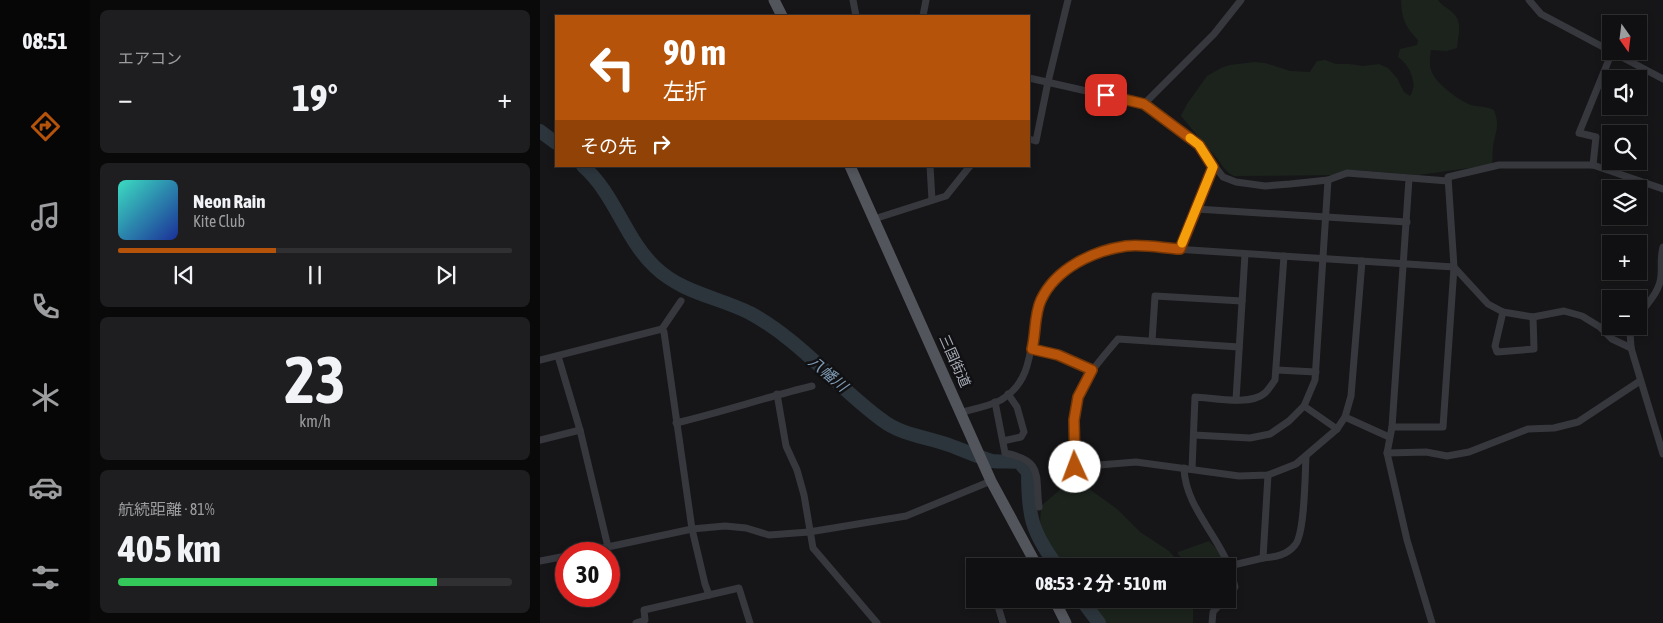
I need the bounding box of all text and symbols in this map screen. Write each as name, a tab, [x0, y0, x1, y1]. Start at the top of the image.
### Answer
north arrow	[1602, 15, 1648, 60]
map controls	[1602, 15, 1647, 335]
text: 08:51	[22, 28, 68, 54]
text: 90 m	[663, 32, 726, 72]
icon: left	[580, 35, 645, 100]
text: エアコン	[118, 49, 182, 67]
button: sound	[1602, 70, 1647, 115]
pin	[1085, 74, 1127, 116]
text: 19°	[292, 76, 338, 119]
text: 左折	[663, 78, 707, 104]
icon: arrive	[1092, 81, 1120, 109]
text: −	[118, 82, 133, 114]
text: +	[497, 82, 512, 114]
icon: directions	[28, 109, 63, 144]
button: search	[1602, 125, 1647, 170]
icon: right	[647, 130, 675, 158]
text: その先	[580, 135, 637, 157]
button: layers	[1602, 180, 1647, 225]
text: Neon Rain	[193, 190, 265, 212]
icon: music	[28, 199, 63, 234]
text: Kite Club	[193, 212, 245, 230]
button: +	[1602, 235, 1647, 280]
icon: previous	[170, 261, 198, 289]
icon: pause	[301, 261, 329, 289]
icon: next	[432, 261, 460, 289]
icon: phone	[28, 289, 63, 324]
button: −	[1602, 290, 1647, 335]
street label: 三国街道	[936, 332, 974, 390]
text: 23	[284, 342, 346, 417]
water label: 八幡川	[806, 353, 853, 396]
icon: climate	[28, 380, 63, 415]
text: km/h	[299, 412, 331, 430]
position arrow	[1048, 440, 1100, 492]
icon: car	[28, 470, 63, 505]
text: 航続距離 · 81%	[118, 500, 215, 518]
text: 405 km	[118, 527, 221, 570]
speed limit sign: 30	[555, 542, 620, 607]
icon: filters	[28, 560, 63, 595]
text: 08:53 · 2 分 · 510 m	[1035, 572, 1167, 594]

